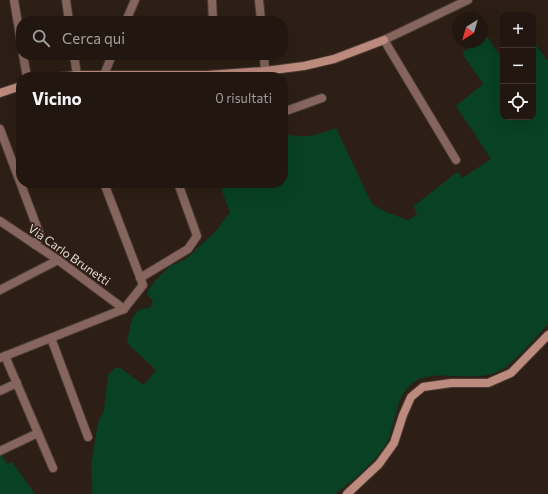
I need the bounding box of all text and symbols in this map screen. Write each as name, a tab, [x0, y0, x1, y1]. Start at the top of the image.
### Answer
north arrow	[452, 12, 488, 48]
map controls	[500, 12, 536, 120]
button: +	[500, 12, 536, 48]
search box	[16, 16, 288, 60]
icon: search	[30, 27, 52, 49]
text: Cerca qui	[62, 29, 125, 47]
button: −	[500, 48, 536, 84]
button: locate	[500, 84, 536, 120]
text: Vicino	[32, 88, 82, 109]
text: 0 risultati	[215, 90, 272, 106]
street label: Via Carlo Brunetti	[26, 221, 113, 288]

